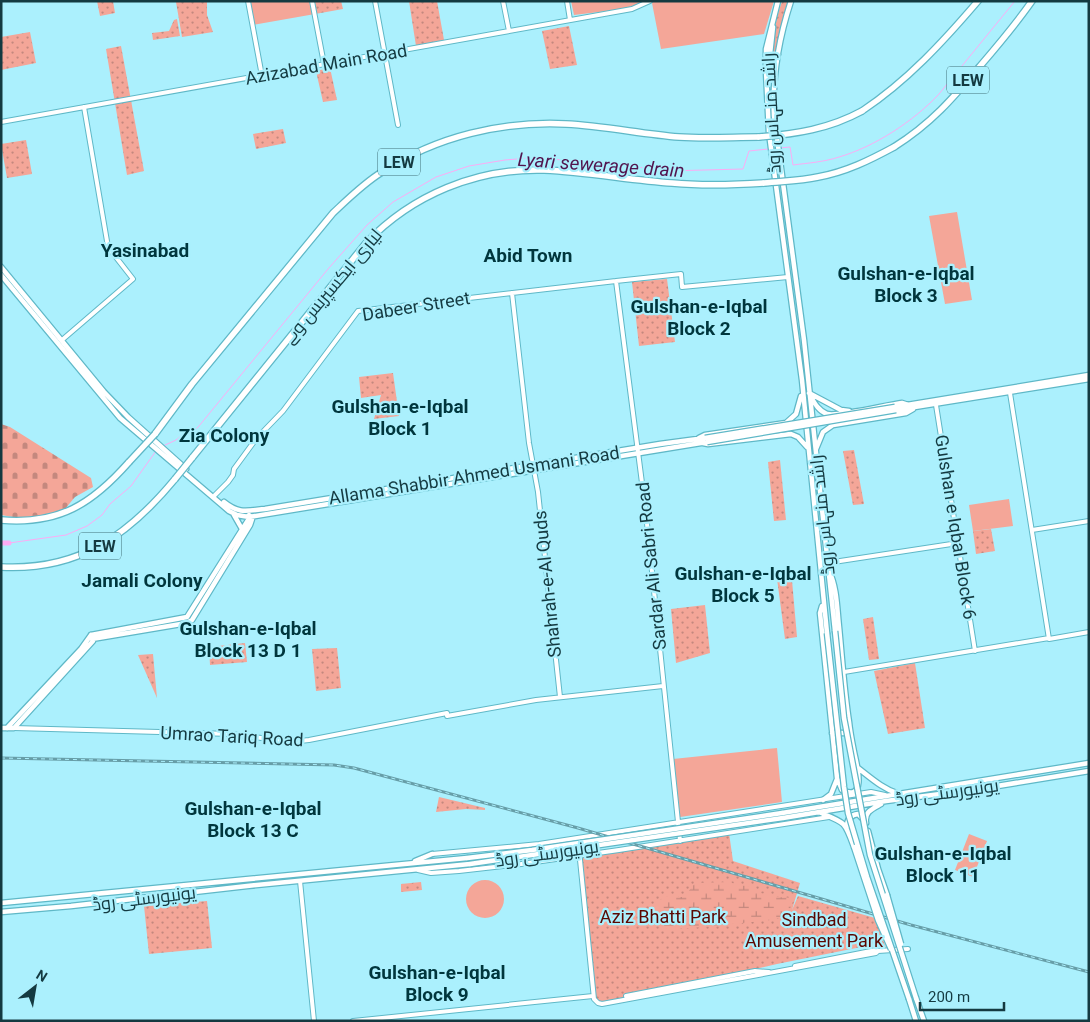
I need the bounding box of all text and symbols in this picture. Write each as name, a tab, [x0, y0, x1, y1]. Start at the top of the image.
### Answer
street label: Azizabad Main Road	[243, 39, 409, 89]
street label: راشد منہاس روڈ	[757, 52, 787, 174]
road number: LEW	[947, 66, 989, 94]
road number: LEW	[378, 148, 420, 176]
water label: Lyari sewerage drain	[517, 148, 685, 182]
street label: لیاری ایکسپریس وے	[278, 224, 388, 349]
district label: Yasinabad	[101, 239, 189, 262]
district label: Abid Town	[484, 244, 572, 267]
district label: Gulshan-e-Iqbal Block 3	[837, 262, 975, 307]
street label: Dabeer Street	[361, 287, 472, 325]
district label: Gulshan-e-Iqbal Block 2	[630, 295, 768, 340]
district label: Gulshan-e-Iqbal Block 1	[331, 395, 469, 440]
district label: Zia Colony	[179, 424, 270, 447]
street label: Gulshan e Iqbal Block 6	[931, 433, 981, 621]
street label: Allama Shabbir Ahmed Usmani Road	[327, 442, 621, 508]
street label: راشد منہاس روڈ	[805, 454, 841, 576]
street label: Sardar Ali Sabri Road	[632, 481, 670, 651]
street label: Shahrah-e-Al Quds	[529, 510, 565, 658]
road number: LEW	[79, 532, 121, 560]
district label: Gulshan-e-Iqbal Block 5	[674, 562, 812, 607]
district label: Jamali Colony	[81, 569, 203, 592]
district label: Gulshan-e-Iqbal Block 13 D 1	[179, 617, 317, 662]
street label: Umrao Tariq Road	[160, 722, 304, 750]
street label: یونیورسٹی روڈ	[894, 774, 1000, 811]
district label: Gulshan-e-Iqbal Block 13 C	[184, 797, 322, 842]
street label: یونیورسٹی روڈ	[494, 835, 600, 872]
district label: Gulshan-e-Iqbal Block 11	[874, 842, 1012, 887]
street label: یونیورسٹی روڈ	[91, 881, 197, 916]
park label: Aziz Bhatti Park	[600, 906, 727, 927]
park label: Sindbad Amusement Park	[745, 909, 884, 951]
district label: Gulshan-e-Iqbal Block 9	[368, 961, 506, 1006]
north arrow	[10, 962, 60, 1012]
text: N	[33, 966, 50, 985]
scale bar	[920, 980, 1004, 1012]
text: 200 m	[928, 988, 970, 1006]

